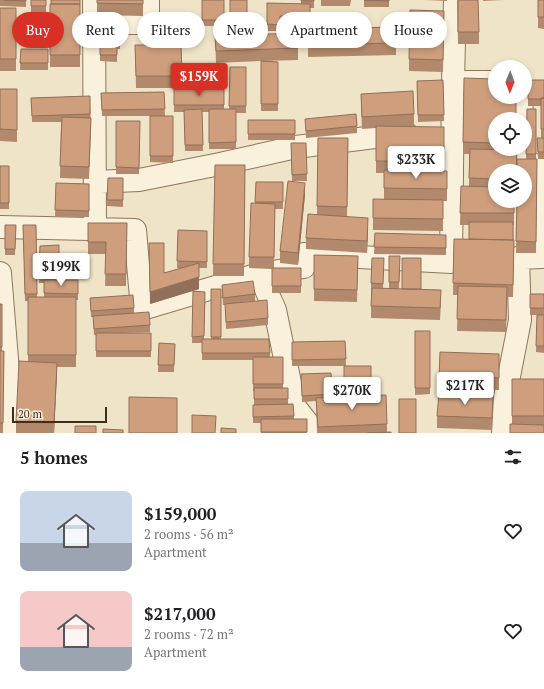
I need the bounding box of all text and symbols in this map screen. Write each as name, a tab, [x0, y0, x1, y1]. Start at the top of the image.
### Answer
chip: Buy	[12, 12, 64, 48]
chip: Rent	[72, 12, 129, 48]
chip: Filters	[137, 12, 205, 48]
chip: New	[213, 12, 268, 48]
chip: Apartment	[276, 12, 372, 48]
chip: House	[380, 12, 447, 48]
north arrow	[488, 60, 532, 104]
map controls	[488, 60, 532, 208]
pin: $159K	[171, 63, 227, 97]
text: $159K	[180, 67, 218, 85]
button: locate	[488, 112, 532, 156]
pin: $233K	[388, 146, 444, 180]
text: $233K	[397, 150, 435, 168]
button: layers	[488, 164, 532, 208]
pin: $199K	[33, 253, 89, 287]
text: $199K	[42, 257, 80, 275]
pin: $217K	[437, 372, 493, 406]
text: $217K	[446, 376, 484, 394]
pin: $270K	[324, 377, 380, 411]
text: $270K	[333, 381, 371, 399]
scale bar	[12, 405, 107, 424]
text: 20 m	[18, 407, 42, 421]
text: 5 homes	[20, 446, 88, 469]
icon: filters	[502, 446, 524, 468]
text: $159,000	[144, 502, 216, 525]
icon: home	[52, 507, 100, 555]
icon: heart	[502, 520, 524, 542]
text: 2 rooms · 56 m²	[144, 525, 234, 543]
text: Apartment	[144, 543, 207, 561]
text: $217,000	[144, 602, 216, 625]
icon: home	[52, 607, 100, 655]
icon: heart	[502, 620, 524, 642]
text: 2 rooms · 72 m²	[144, 625, 234, 643]
text: Apartment	[144, 643, 207, 661]

